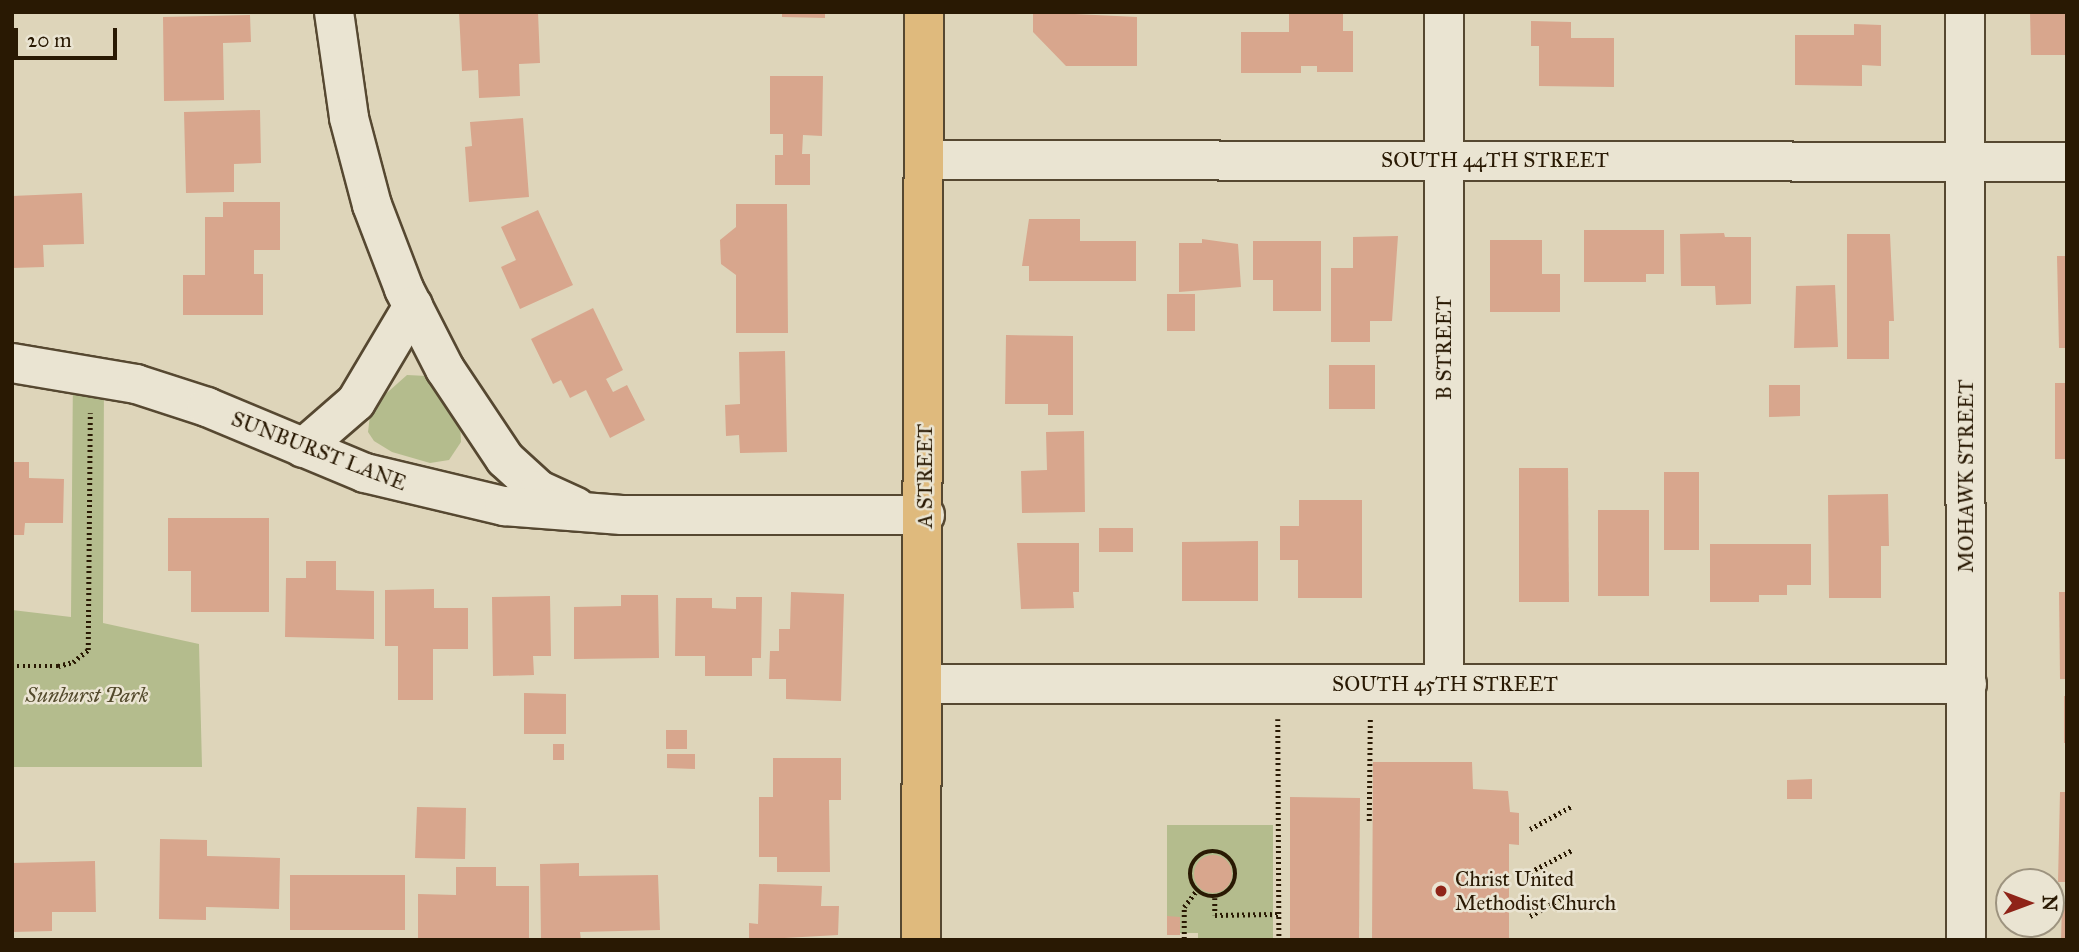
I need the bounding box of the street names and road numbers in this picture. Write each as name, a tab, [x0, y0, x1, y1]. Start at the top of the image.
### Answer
street label: SOUTH 44TH STREET	[1381, 147, 1609, 173]
street label: B STREET	[1431, 296, 1457, 400]
street label: MOHAWK STREET	[1953, 379, 1979, 573]
street label: SUNBURST LANE	[228, 406, 410, 496]
street label: A STREET	[912, 424, 938, 528]
street label: SOUTH 45TH STREET	[1332, 671, 1558, 697]

